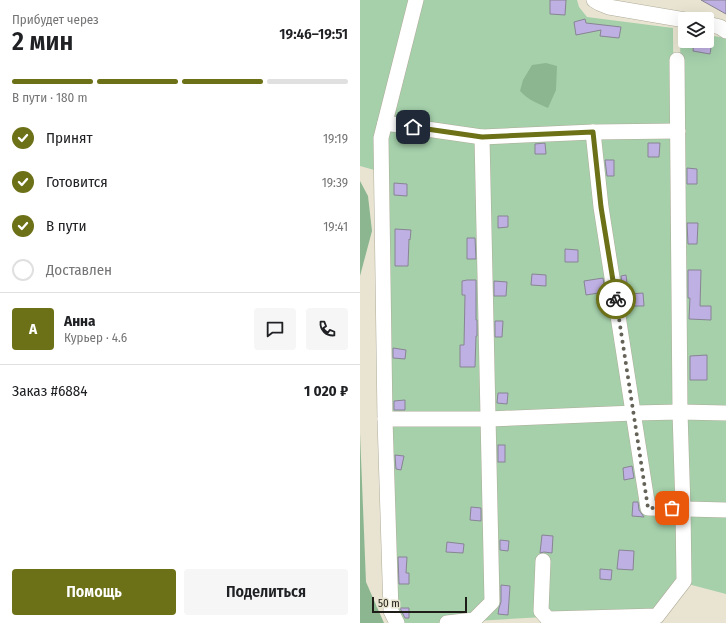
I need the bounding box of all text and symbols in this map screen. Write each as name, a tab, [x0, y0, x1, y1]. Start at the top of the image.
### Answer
text: Прибудет через	[12, 12, 99, 27]
map controls	[678, 12, 714, 48]
button: layers	[678, 12, 714, 48]
text: 19:46–19:51	[279, 25, 348, 43]
text: 2 мин	[12, 26, 73, 57]
text: В пути · 180 m	[12, 90, 87, 105]
pin	[396, 110, 430, 144]
icon: home	[402, 116, 424, 138]
icon: check	[12, 127, 34, 149]
text: Принят	[46, 129, 93, 147]
text: 19:19	[323, 131, 348, 146]
icon: check	[12, 171, 34, 193]
text: Готовится	[46, 173, 108, 191]
text: 19:39	[322, 175, 348, 190]
icon: check	[12, 215, 34, 237]
text: В пути	[46, 217, 87, 235]
text: 19:41	[323, 219, 348, 234]
text: Доставлен	[46, 261, 112, 279]
courier	[596, 279, 636, 319]
icon: bike	[605, 288, 627, 310]
button: chat	[254, 308, 296, 350]
button: phone	[306, 308, 348, 350]
text: Анна	[64, 312, 96, 330]
text: А	[29, 320, 37, 338]
text: Курьер · 4.6	[64, 330, 127, 345]
text: Заказ #6884	[12, 382, 88, 400]
text: 1 020 ₽	[304, 382, 348, 400]
pin	[655, 491, 689, 525]
icon: bag	[661, 497, 683, 519]
button: Помощь	[12, 569, 176, 615]
button: Поделиться	[184, 569, 348, 615]
scale bar	[372, 595, 467, 614]
text: 50 m	[378, 597, 400, 610]

